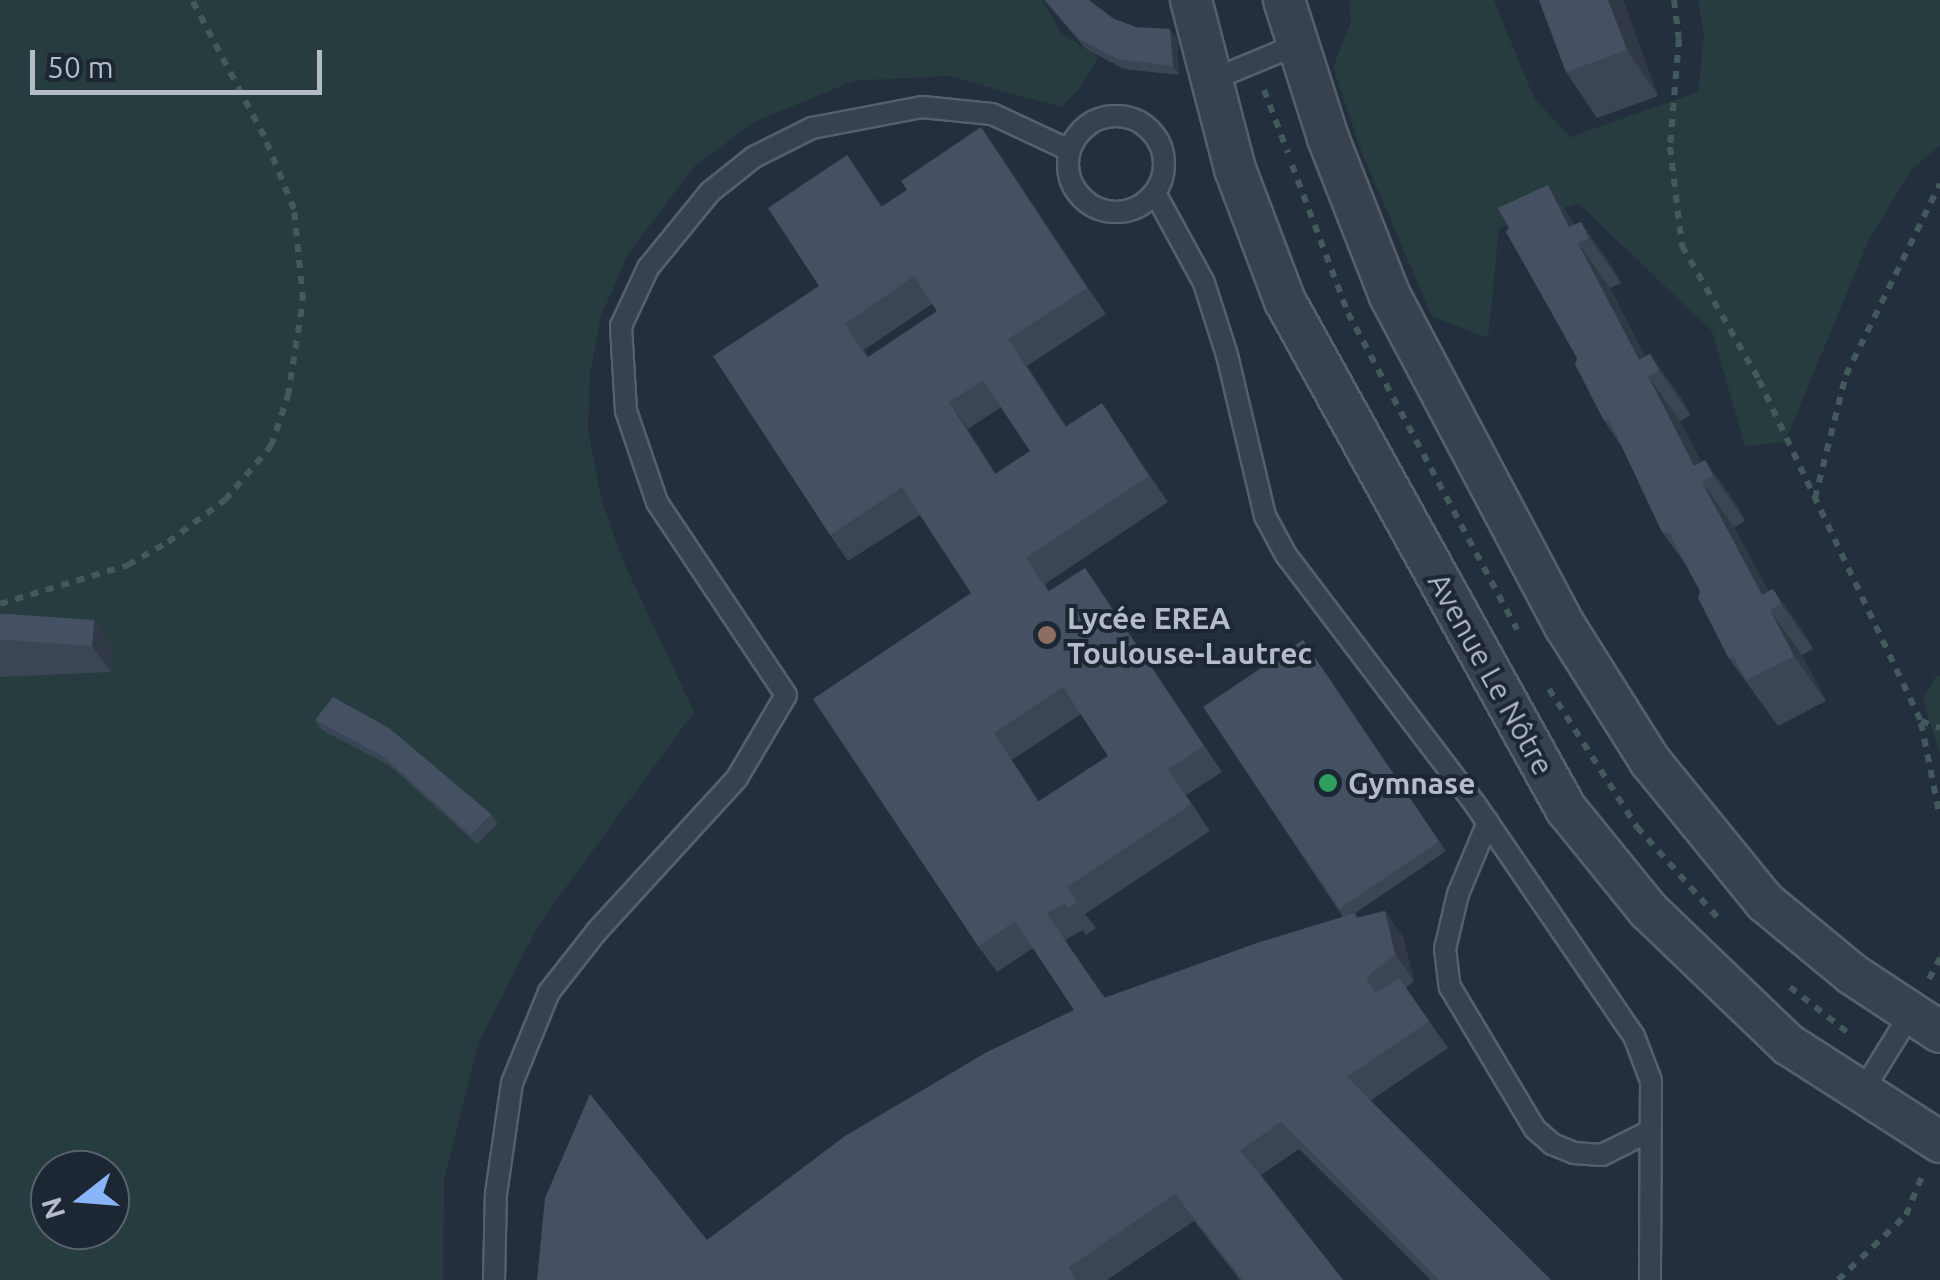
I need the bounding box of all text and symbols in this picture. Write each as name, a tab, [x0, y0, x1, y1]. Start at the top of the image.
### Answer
scale bar	[35, 30, 328, 92]
text: 50 m	[47, 50, 114, 84]
street label: Avenue Le Nôtre	[1421, 567, 1561, 781]
place label: Lycée EREA Toulouse-Lautrec	[1067, 600, 1312, 670]
marker: Lycée EREA Toulouse-Lautrec	[1036, 624, 1058, 646]
place label: Gymnase	[1348, 765, 1476, 801]
marker: Gymnase	[1317, 772, 1339, 794]
north arrow	[30, 1150, 130, 1250]
text: N	[35, 1194, 71, 1223]

